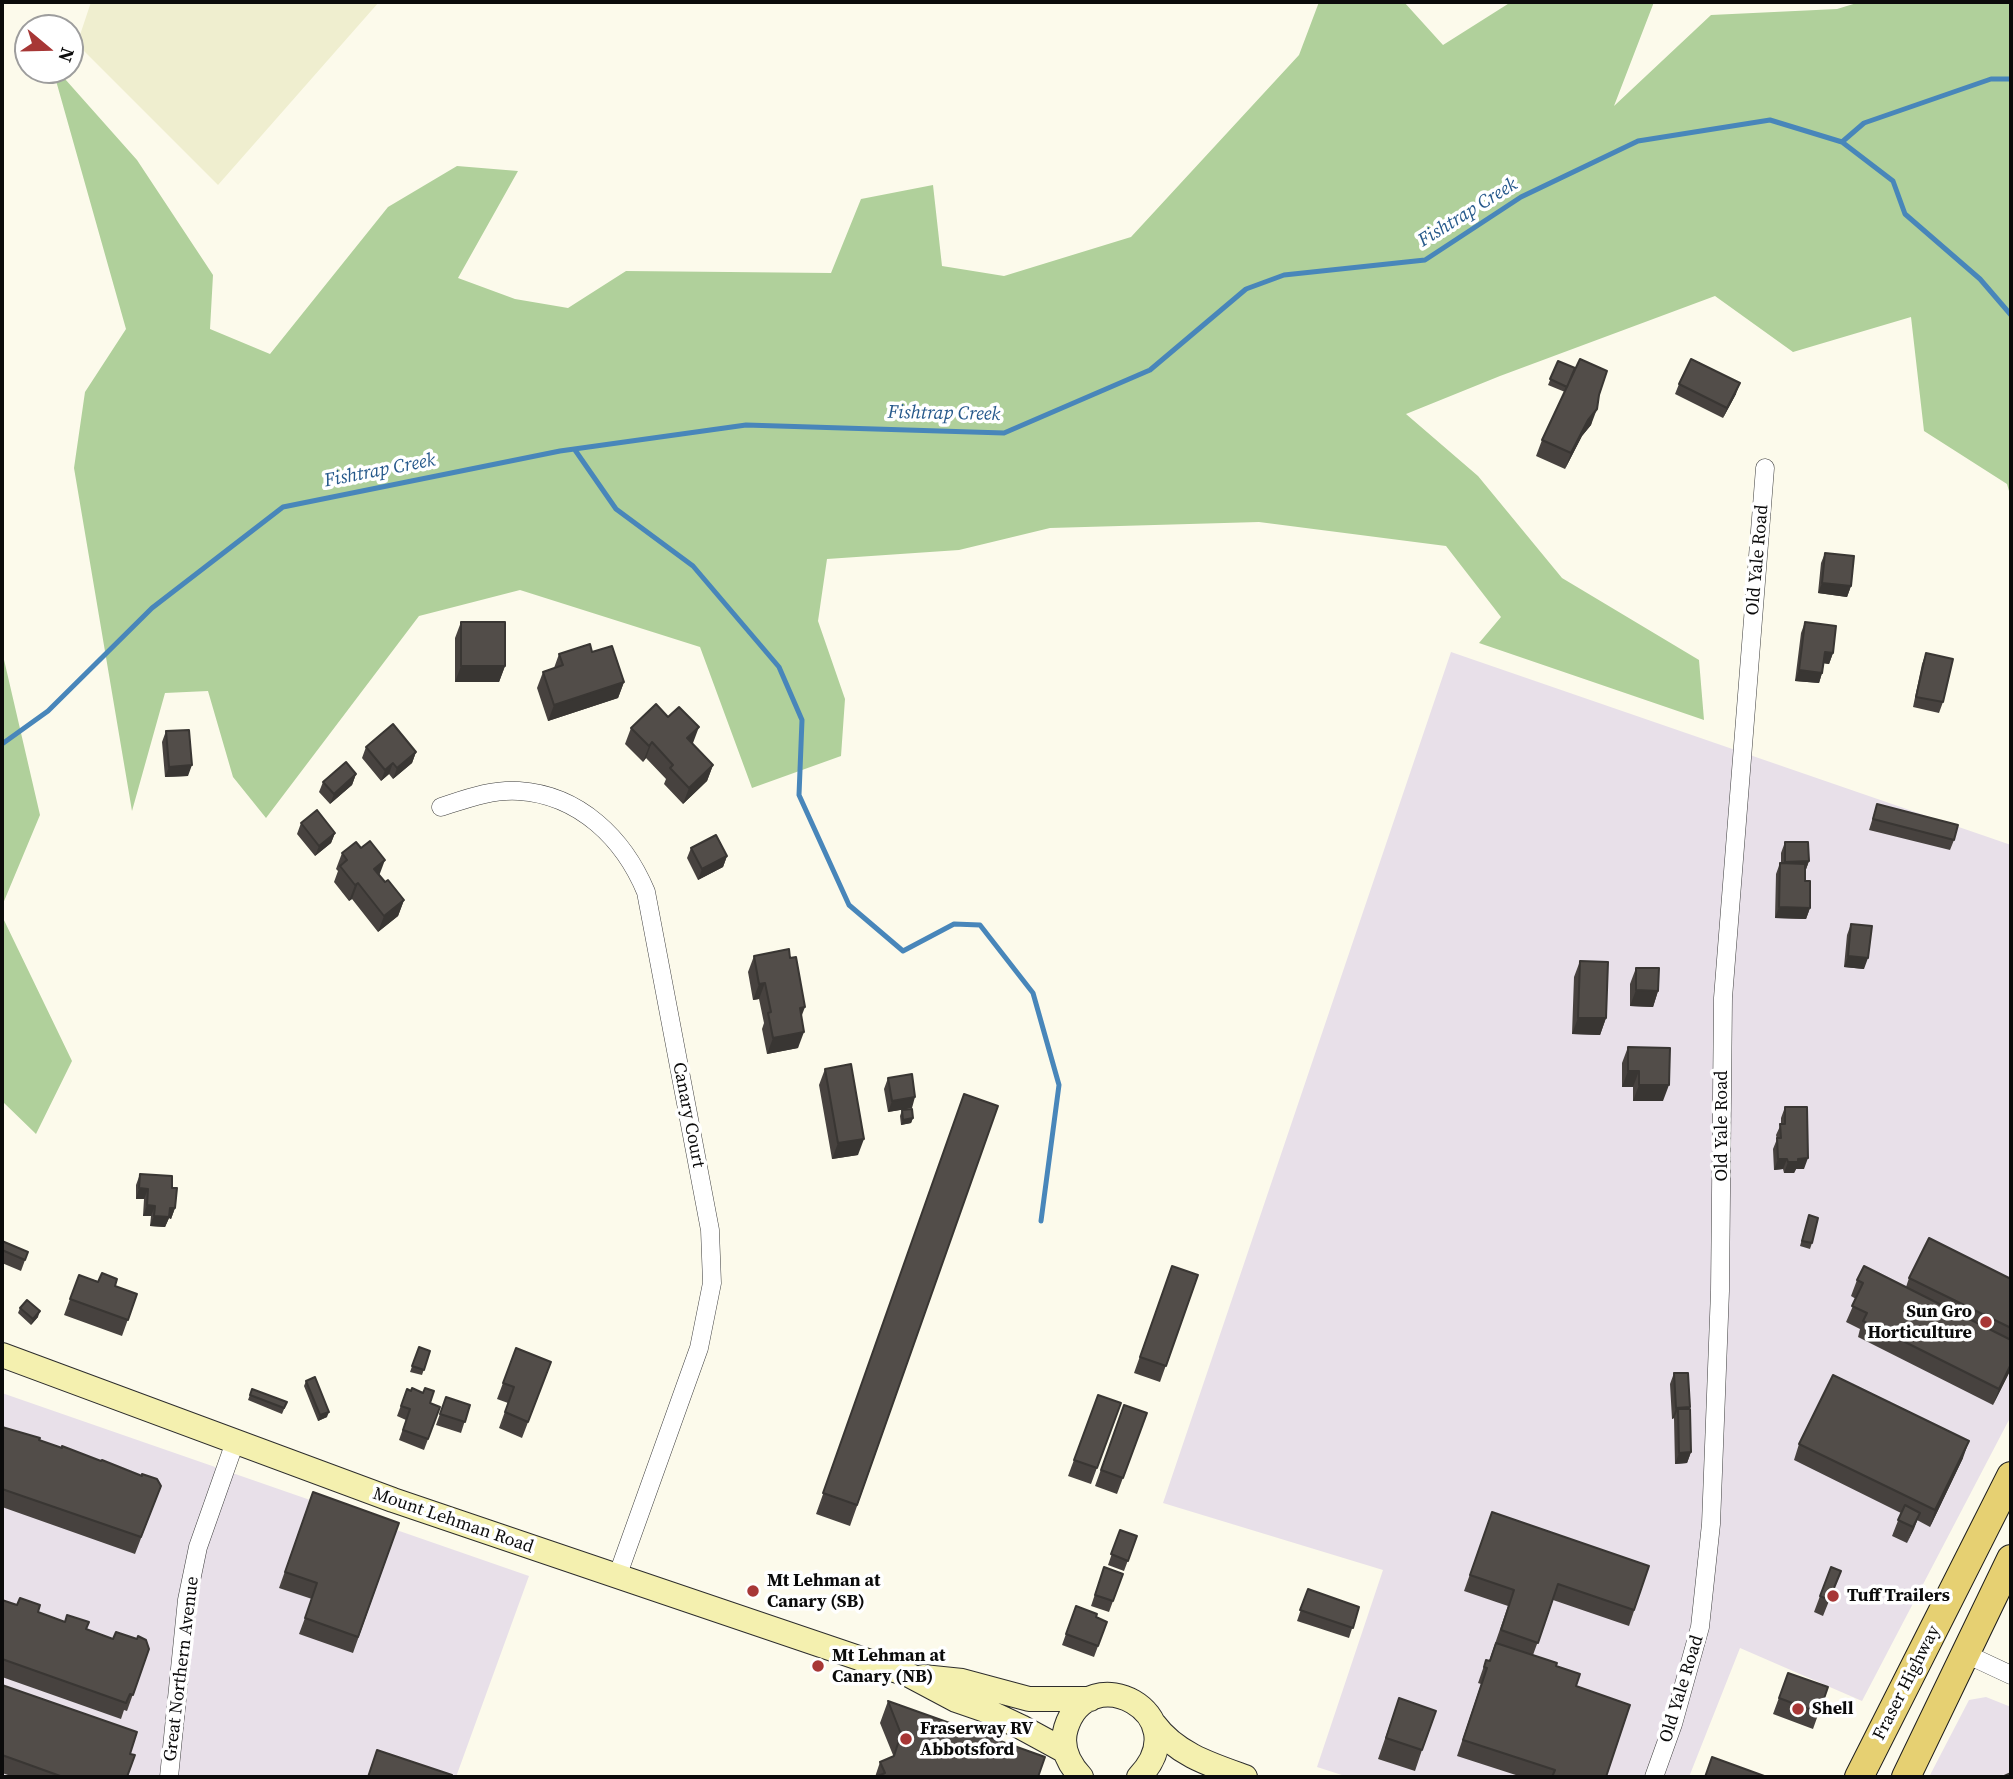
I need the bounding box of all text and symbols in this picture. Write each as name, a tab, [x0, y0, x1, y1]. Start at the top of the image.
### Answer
north arrow	[14, 14, 84, 84]
text: N	[52, 44, 82, 66]
water label: Fishtrap Creek	[1414, 173, 1522, 253]
water label: Fishtrap Creek	[887, 402, 1001, 426]
water label: Fishtrap Creek	[322, 449, 438, 493]
street label: Old Yale Road	[1742, 504, 1774, 616]
street label: Canary Court	[667, 1060, 709, 1170]
street label: Old Yale Road	[1711, 1070, 1733, 1182]
place label: Sun Gro Horticulture	[1867, 1301, 1972, 1344]
marker: Sun Gro Horticulture	[1978, 1314, 1994, 1330]
street label: Mount Lehman Road	[370, 1483, 536, 1559]
place label: Mt Lehman at Canary (SB)	[767, 1570, 880, 1612]
street label: Great Northern Avenue	[160, 1575, 204, 1763]
marker: Mt Lehman at Canary (SB)	[745, 1583, 761, 1599]
place label: Tuff Trailers	[1847, 1585, 1950, 1607]
marker: Tuff Trailers	[1825, 1588, 1841, 1604]
street label: Fraser Highway	[1869, 1622, 1945, 1744]
street label: Old Yale Road	[1655, 1633, 1709, 1745]
place label: Mt Lehman at Canary (NB)	[832, 1645, 945, 1688]
marker: Mt Lehman at Canary (NB)	[810, 1658, 826, 1674]
place label: Shell	[1812, 1698, 1853, 1720]
marker: Shell	[1790, 1701, 1806, 1717]
place label: Fraserway RV Abbotsford	[920, 1718, 1033, 1760]
marker: Fraserway RV Abbotsford	[898, 1731, 914, 1747]

